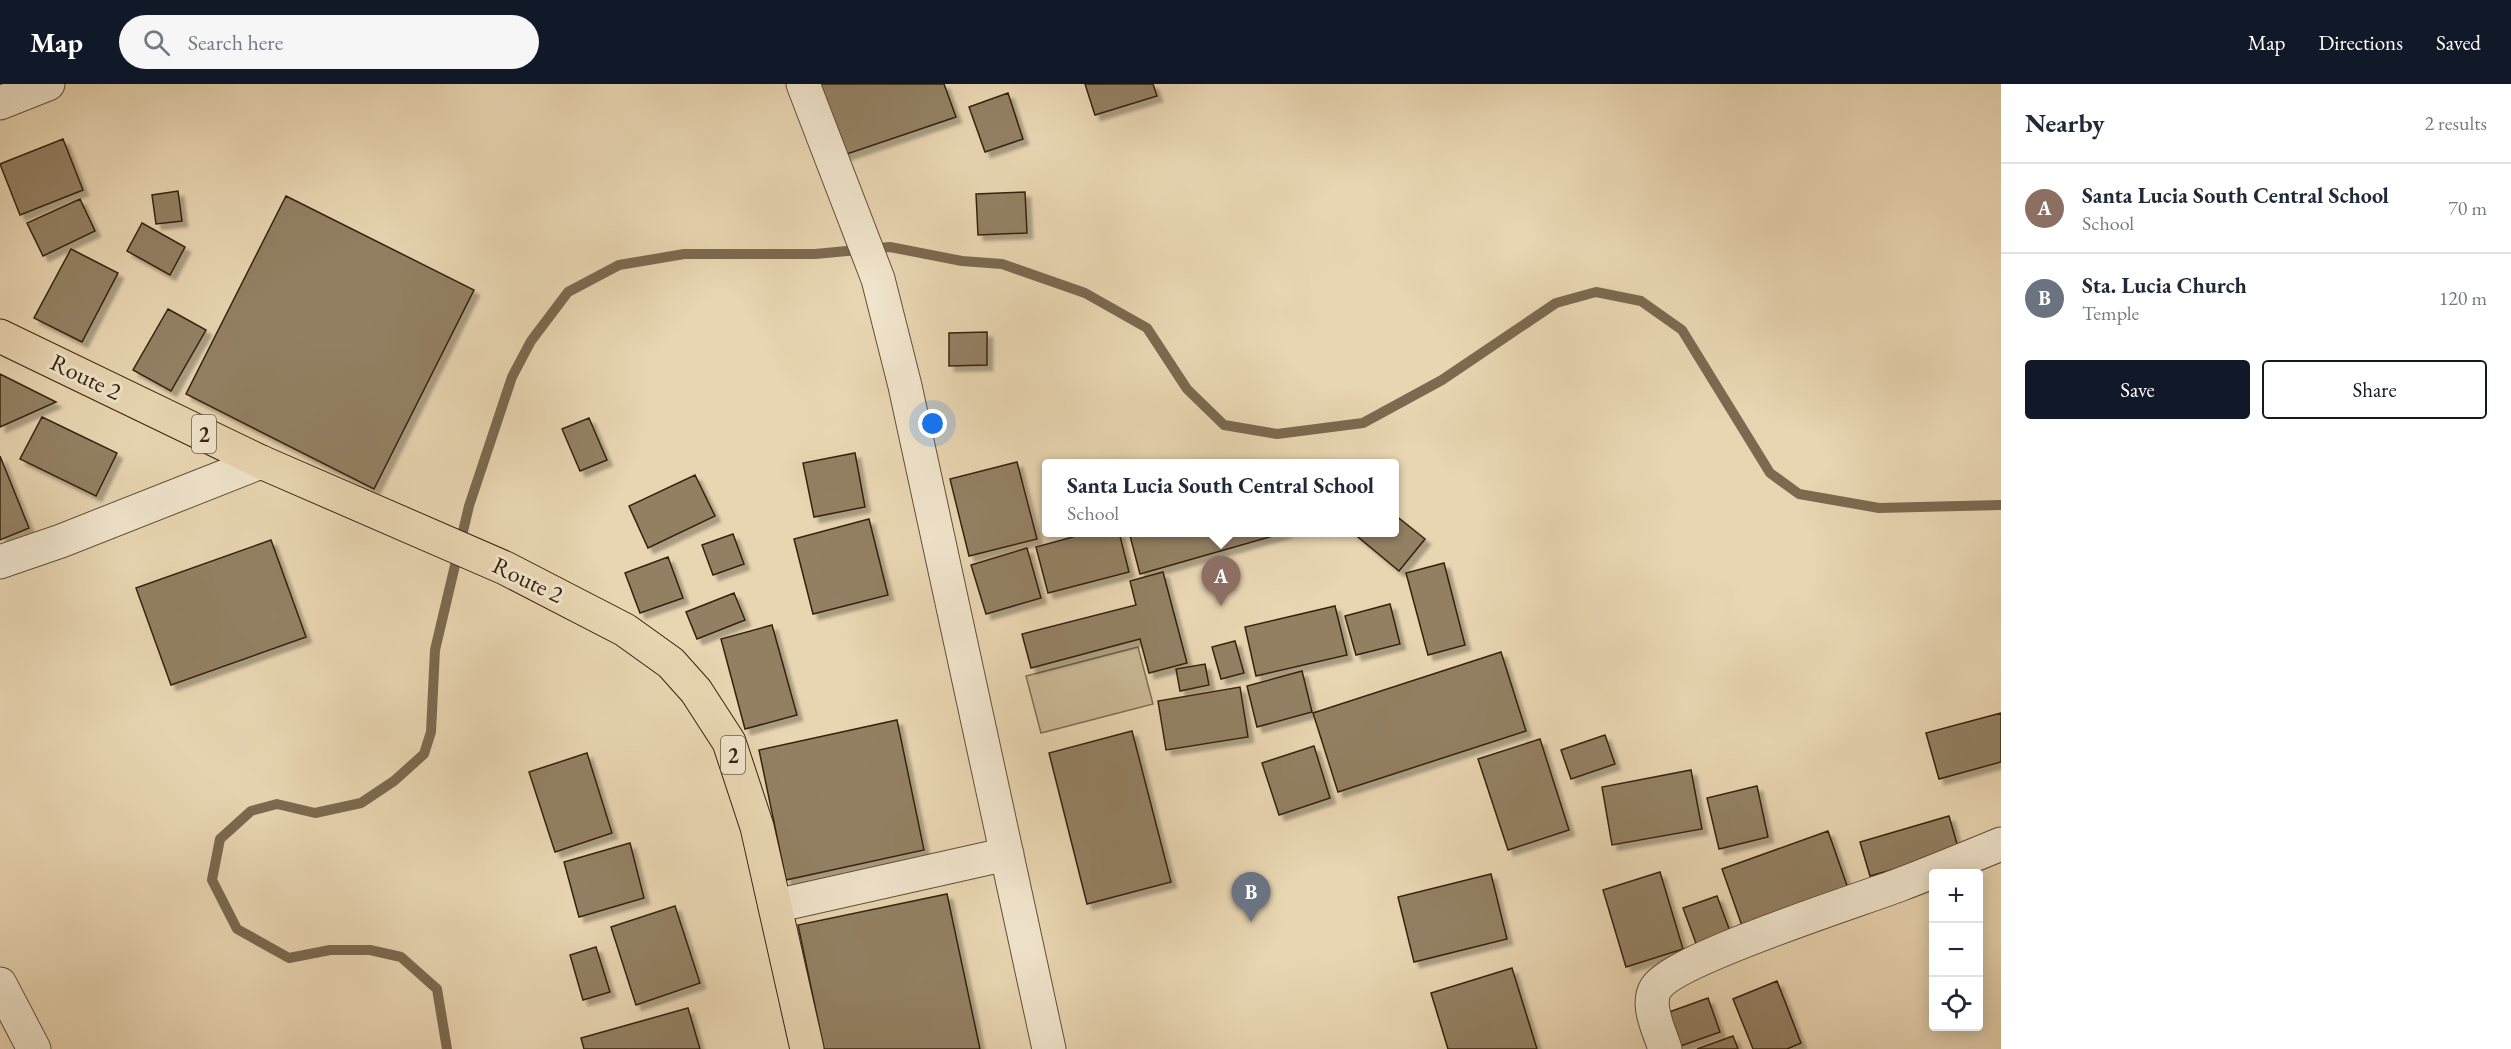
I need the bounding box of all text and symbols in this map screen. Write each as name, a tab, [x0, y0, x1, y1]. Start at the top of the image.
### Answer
search box	[119, 15, 539, 69]
text: Map	[30, 24, 83, 60]
icon: search	[140, 26, 173, 59]
text: Search here	[188, 28, 283, 57]
text: Map	[2248, 29, 2285, 56]
text: Directions	[2318, 29, 2403, 56]
text: Saved	[2436, 29, 2481, 56]
text: Nearby	[2025, 106, 2105, 140]
text: 2 results	[2424, 110, 2487, 136]
text: Santa Lucia South Central School	[2082, 181, 2389, 210]
text: A	[2037, 195, 2052, 221]
text: 70 m	[2448, 195, 2487, 221]
text: School	[2082, 210, 2134, 236]
text: Sta. Lucia Church	[2082, 271, 2247, 300]
text: B	[2038, 285, 2051, 311]
text: 120 m	[2439, 285, 2487, 311]
text: Temple	[2082, 300, 2139, 326]
street label: Route 2	[46, 346, 127, 407]
button: Save	[2025, 360, 2250, 419]
button: Share	[2262, 360, 2487, 419]
your location	[918, 409, 947, 438]
road number: 2	[192, 415, 216, 453]
popup	[1042, 459, 1399, 537]
text: Santa Lucia South Central School	[1067, 471, 1374, 500]
text: School	[1067, 500, 1119, 526]
street label: Route 2	[488, 549, 569, 610]
pin: A	[1202, 556, 1240, 606]
road number: 2	[721, 736, 745, 774]
map controls	[1929, 869, 1983, 1031]
button: +	[1929, 869, 1983, 923]
pin: B	[1232, 872, 1270, 922]
button: −	[1929, 923, 1983, 977]
button: locate	[1929, 977, 1983, 1031]

